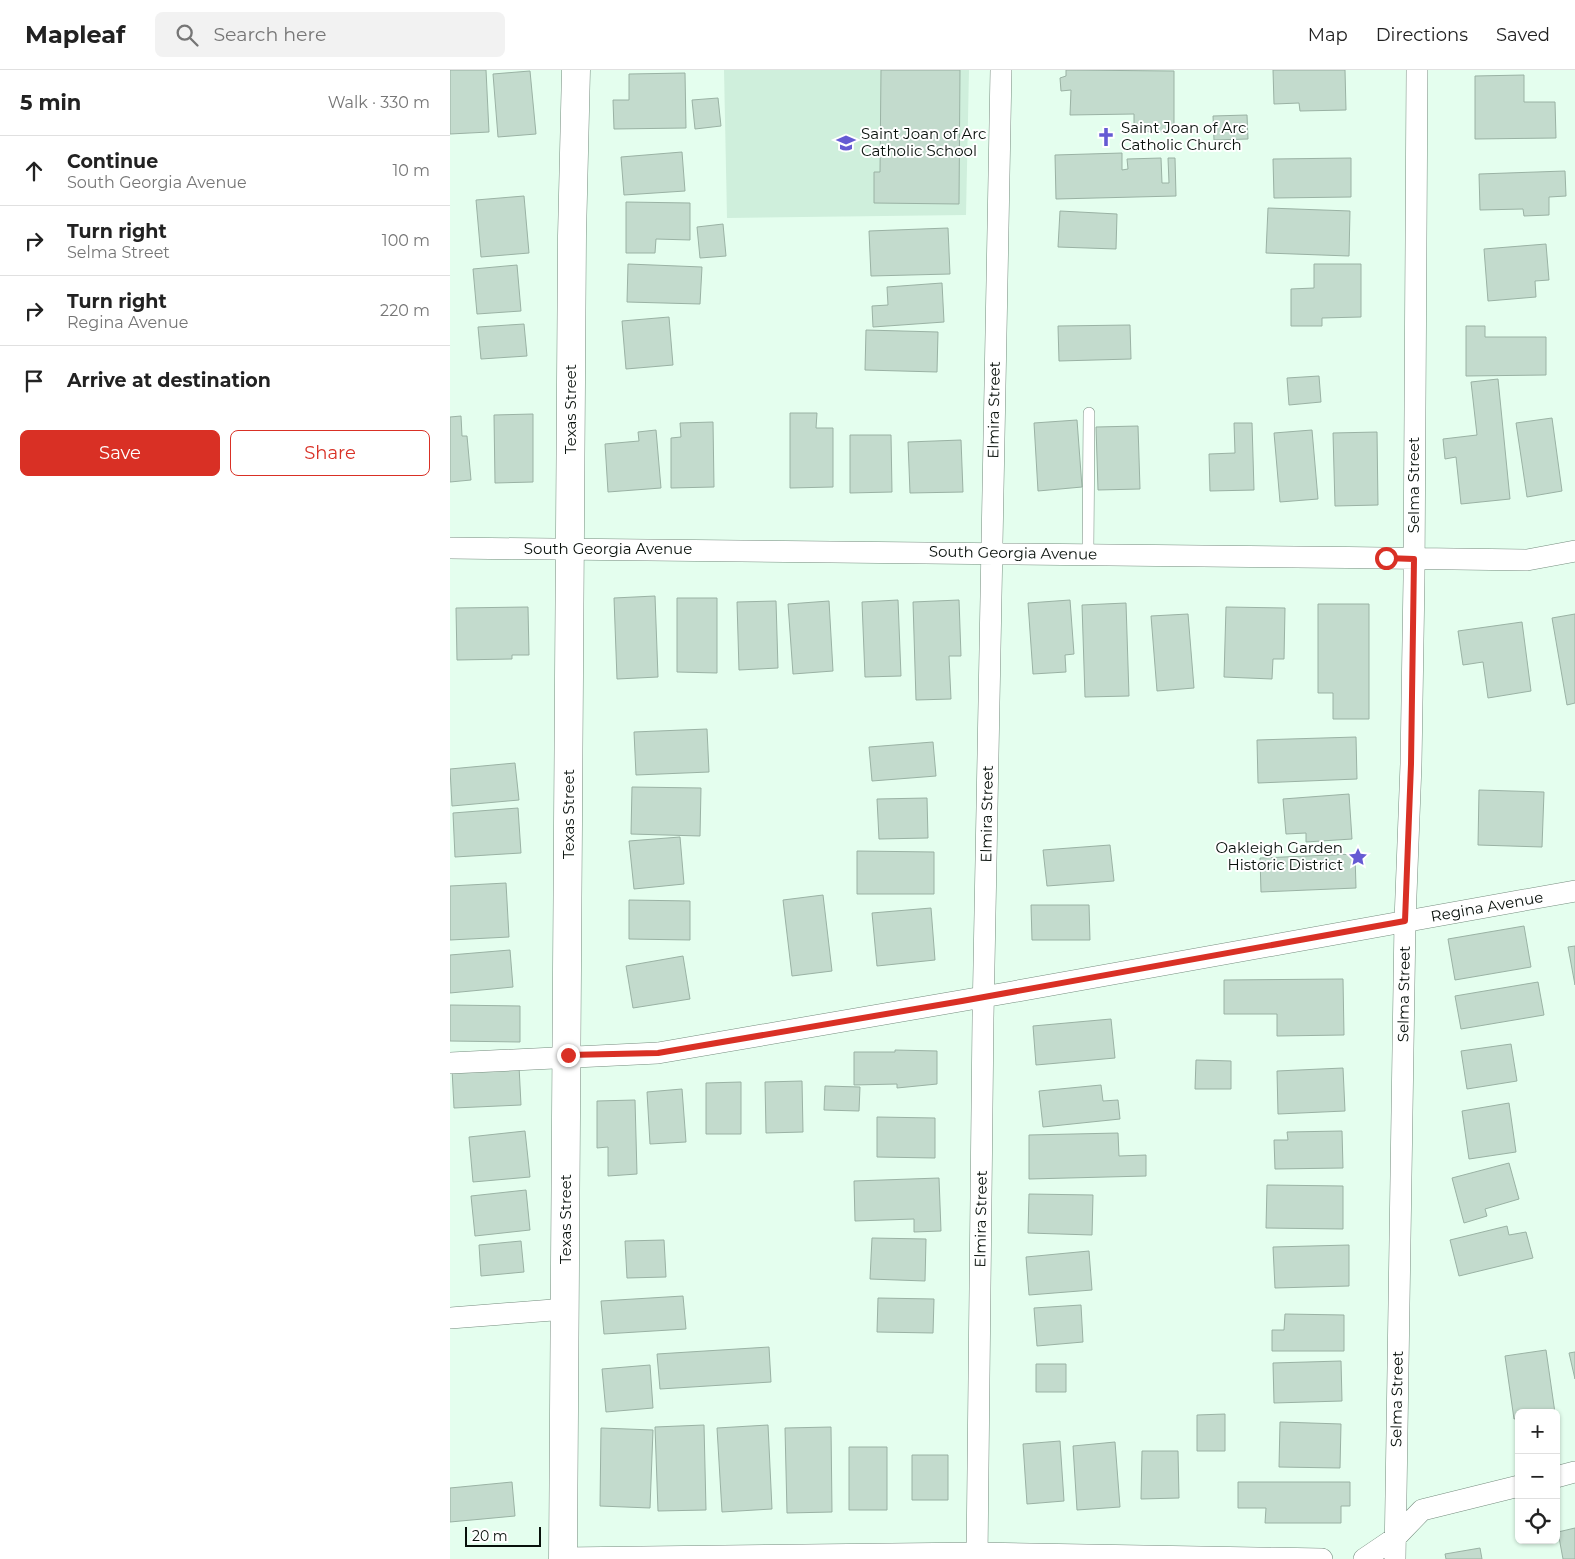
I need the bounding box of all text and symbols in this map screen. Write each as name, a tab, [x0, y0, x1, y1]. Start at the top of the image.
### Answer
search box	[155, 12, 505, 57]
text: Mapleaf	[25, 20, 125, 49]
icon: search	[173, 21, 201, 49]
text: Search here	[213, 23, 326, 46]
text: Map	[1308, 24, 1348, 46]
text: Directions	[1376, 24, 1468, 46]
text: Saved	[1496, 24, 1550, 46]
text: 5 min	[20, 90, 81, 115]
text: Walk · 330 m	[328, 93, 430, 112]
place label: Saint Joan of Arc Catholic Church	[1121, 118, 1247, 154]
place label: Saint Joan of Arc Catholic School	[861, 124, 987, 160]
church icon: Saint Joan of Arc Catholic Church	[1095, 126, 1117, 148]
school or university icon: Saint Joan of Arc Catholic School	[835, 132, 857, 154]
text: Continue	[67, 150, 158, 173]
icon: ahead	[20, 157, 48, 185]
text: 10 m	[392, 161, 430, 180]
text: South Georgia Avenue	[67, 173, 247, 192]
text: Turn right	[67, 220, 167, 243]
icon: right	[20, 227, 48, 255]
text: 100 m	[382, 231, 430, 250]
text: Selma Street	[67, 243, 170, 262]
text: Turn right	[67, 290, 167, 313]
icon: right	[20, 297, 48, 325]
text: 220 m	[380, 301, 430, 320]
text: Regina Avenue	[67, 313, 188, 332]
street label: Elmira Street	[983, 361, 1004, 459]
street label: Texas Street	[561, 364, 580, 454]
icon: arrive	[20, 367, 48, 395]
text: Arrive at destination	[67, 369, 271, 392]
button: Save	[20, 430, 220, 476]
button: Share	[230, 430, 430, 476]
street label: Selma Street	[1404, 437, 1423, 533]
street label: South Georgia Avenue	[524, 539, 692, 558]
street label: South Georgia Avenue	[929, 542, 1097, 563]
route start	[1375, 547, 1398, 570]
street label: Elmira Street	[976, 765, 997, 863]
street label: Texas Street	[559, 769, 578, 859]
place label: Oakleigh Garden Historic District	[1215, 838, 1343, 874]
place icon: Oakleigh Garden Historic District	[1347, 846, 1369, 868]
street label: Regina Avenue	[1429, 887, 1545, 926]
street label: Selma Street	[1393, 946, 1414, 1042]
route end	[557, 1044, 580, 1067]
street label: Elmira Street	[970, 1170, 991, 1268]
street label: Texas Street	[556, 1174, 575, 1264]
street label: Selma Street	[1386, 1351, 1407, 1447]
map controls	[1515, 1409, 1560, 1544]
button: +	[1515, 1409, 1560, 1454]
button: −	[1515, 1454, 1560, 1499]
button: locate	[1515, 1499, 1560, 1544]
scale bar	[465, 1524, 541, 1547]
text: 20 m	[472, 1527, 508, 1545]

